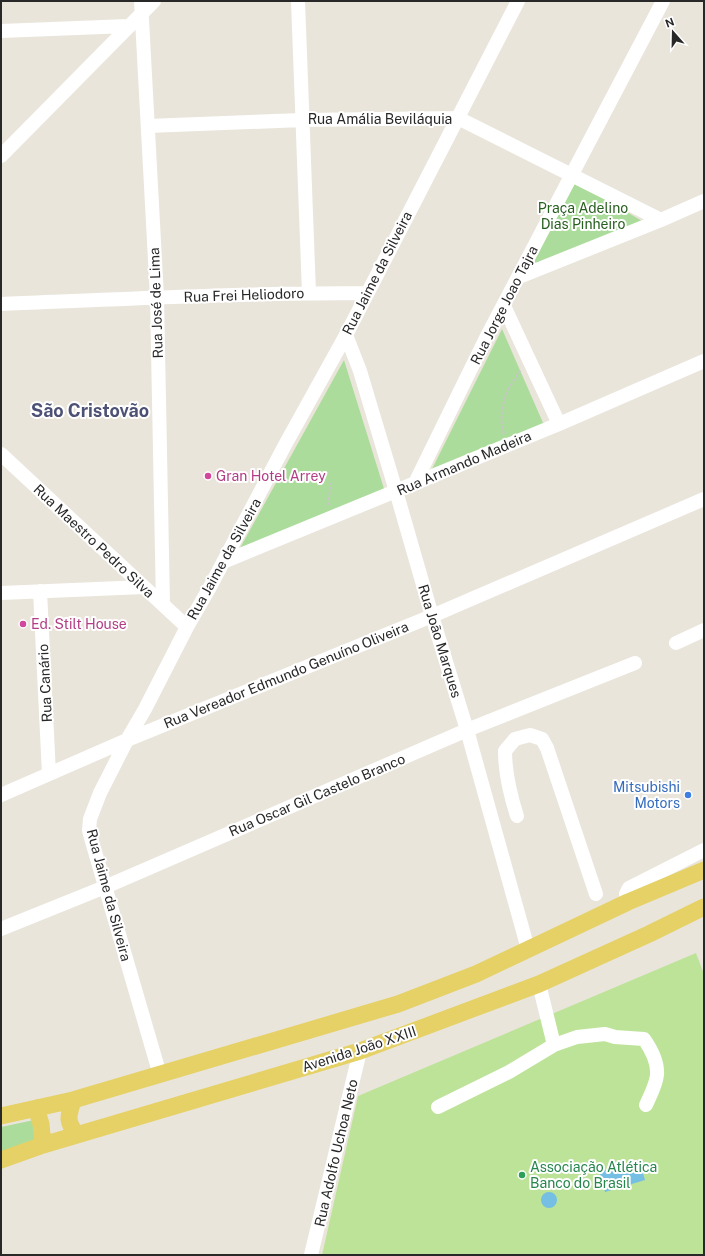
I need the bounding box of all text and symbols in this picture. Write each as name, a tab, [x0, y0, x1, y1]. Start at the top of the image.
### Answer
north arrow	[653, 12, 693, 52]
text: N	[663, 15, 676, 30]
street label: Rua Amália Beviláquia	[308, 111, 452, 127]
park label: Praça Adelino Dias Pinheiro	[538, 200, 628, 232]
street label: Rua Jaime da Silveira	[339, 209, 415, 337]
street label: Rua Jorge Joao Tajra	[467, 243, 541, 367]
street label: Rua José de Lima	[146, 247, 166, 359]
street label: Rua Frei Heliodoro	[183, 285, 305, 305]
district label: São Cristovão	[31, 400, 149, 421]
street label: Rua Armando Madeira	[394, 427, 534, 499]
place label: Gran Hotel Arrey	[216, 468, 326, 484]
marker: Gran Hotel Arrey	[203, 471, 213, 481]
street label: Rua Maestro Pedro Silva	[30, 481, 158, 601]
street label: Rua Jaime da Silveira	[184, 496, 264, 622]
street label: Rua João Marques	[415, 582, 465, 700]
place label: Ed. Stilt House	[31, 616, 127, 632]
street label: Rua Vereador Edmundo Genuíno Oliveira	[161, 618, 411, 732]
marker: Ed. Stilt House	[18, 619, 28, 629]
street label: Rua Canário	[35, 643, 55, 723]
street label: Rua Oscar Gil Castelo Branco	[226, 751, 408, 839]
place label: Mitsubishi Motors	[613, 779, 680, 811]
marker: Mitsubishi Motors	[683, 790, 693, 800]
street label: Rua Jaime da Silveira	[84, 827, 134, 963]
street label: Avenida João XXIII	[300, 1023, 418, 1075]
street label: Rua Adolfo Uchoa Neto	[311, 1078, 361, 1228]
place label: Associação Atlética Banco do Brasil	[530, 1159, 657, 1191]
marker: Associação Atlética Banco do Brasil	[517, 1170, 527, 1180]

